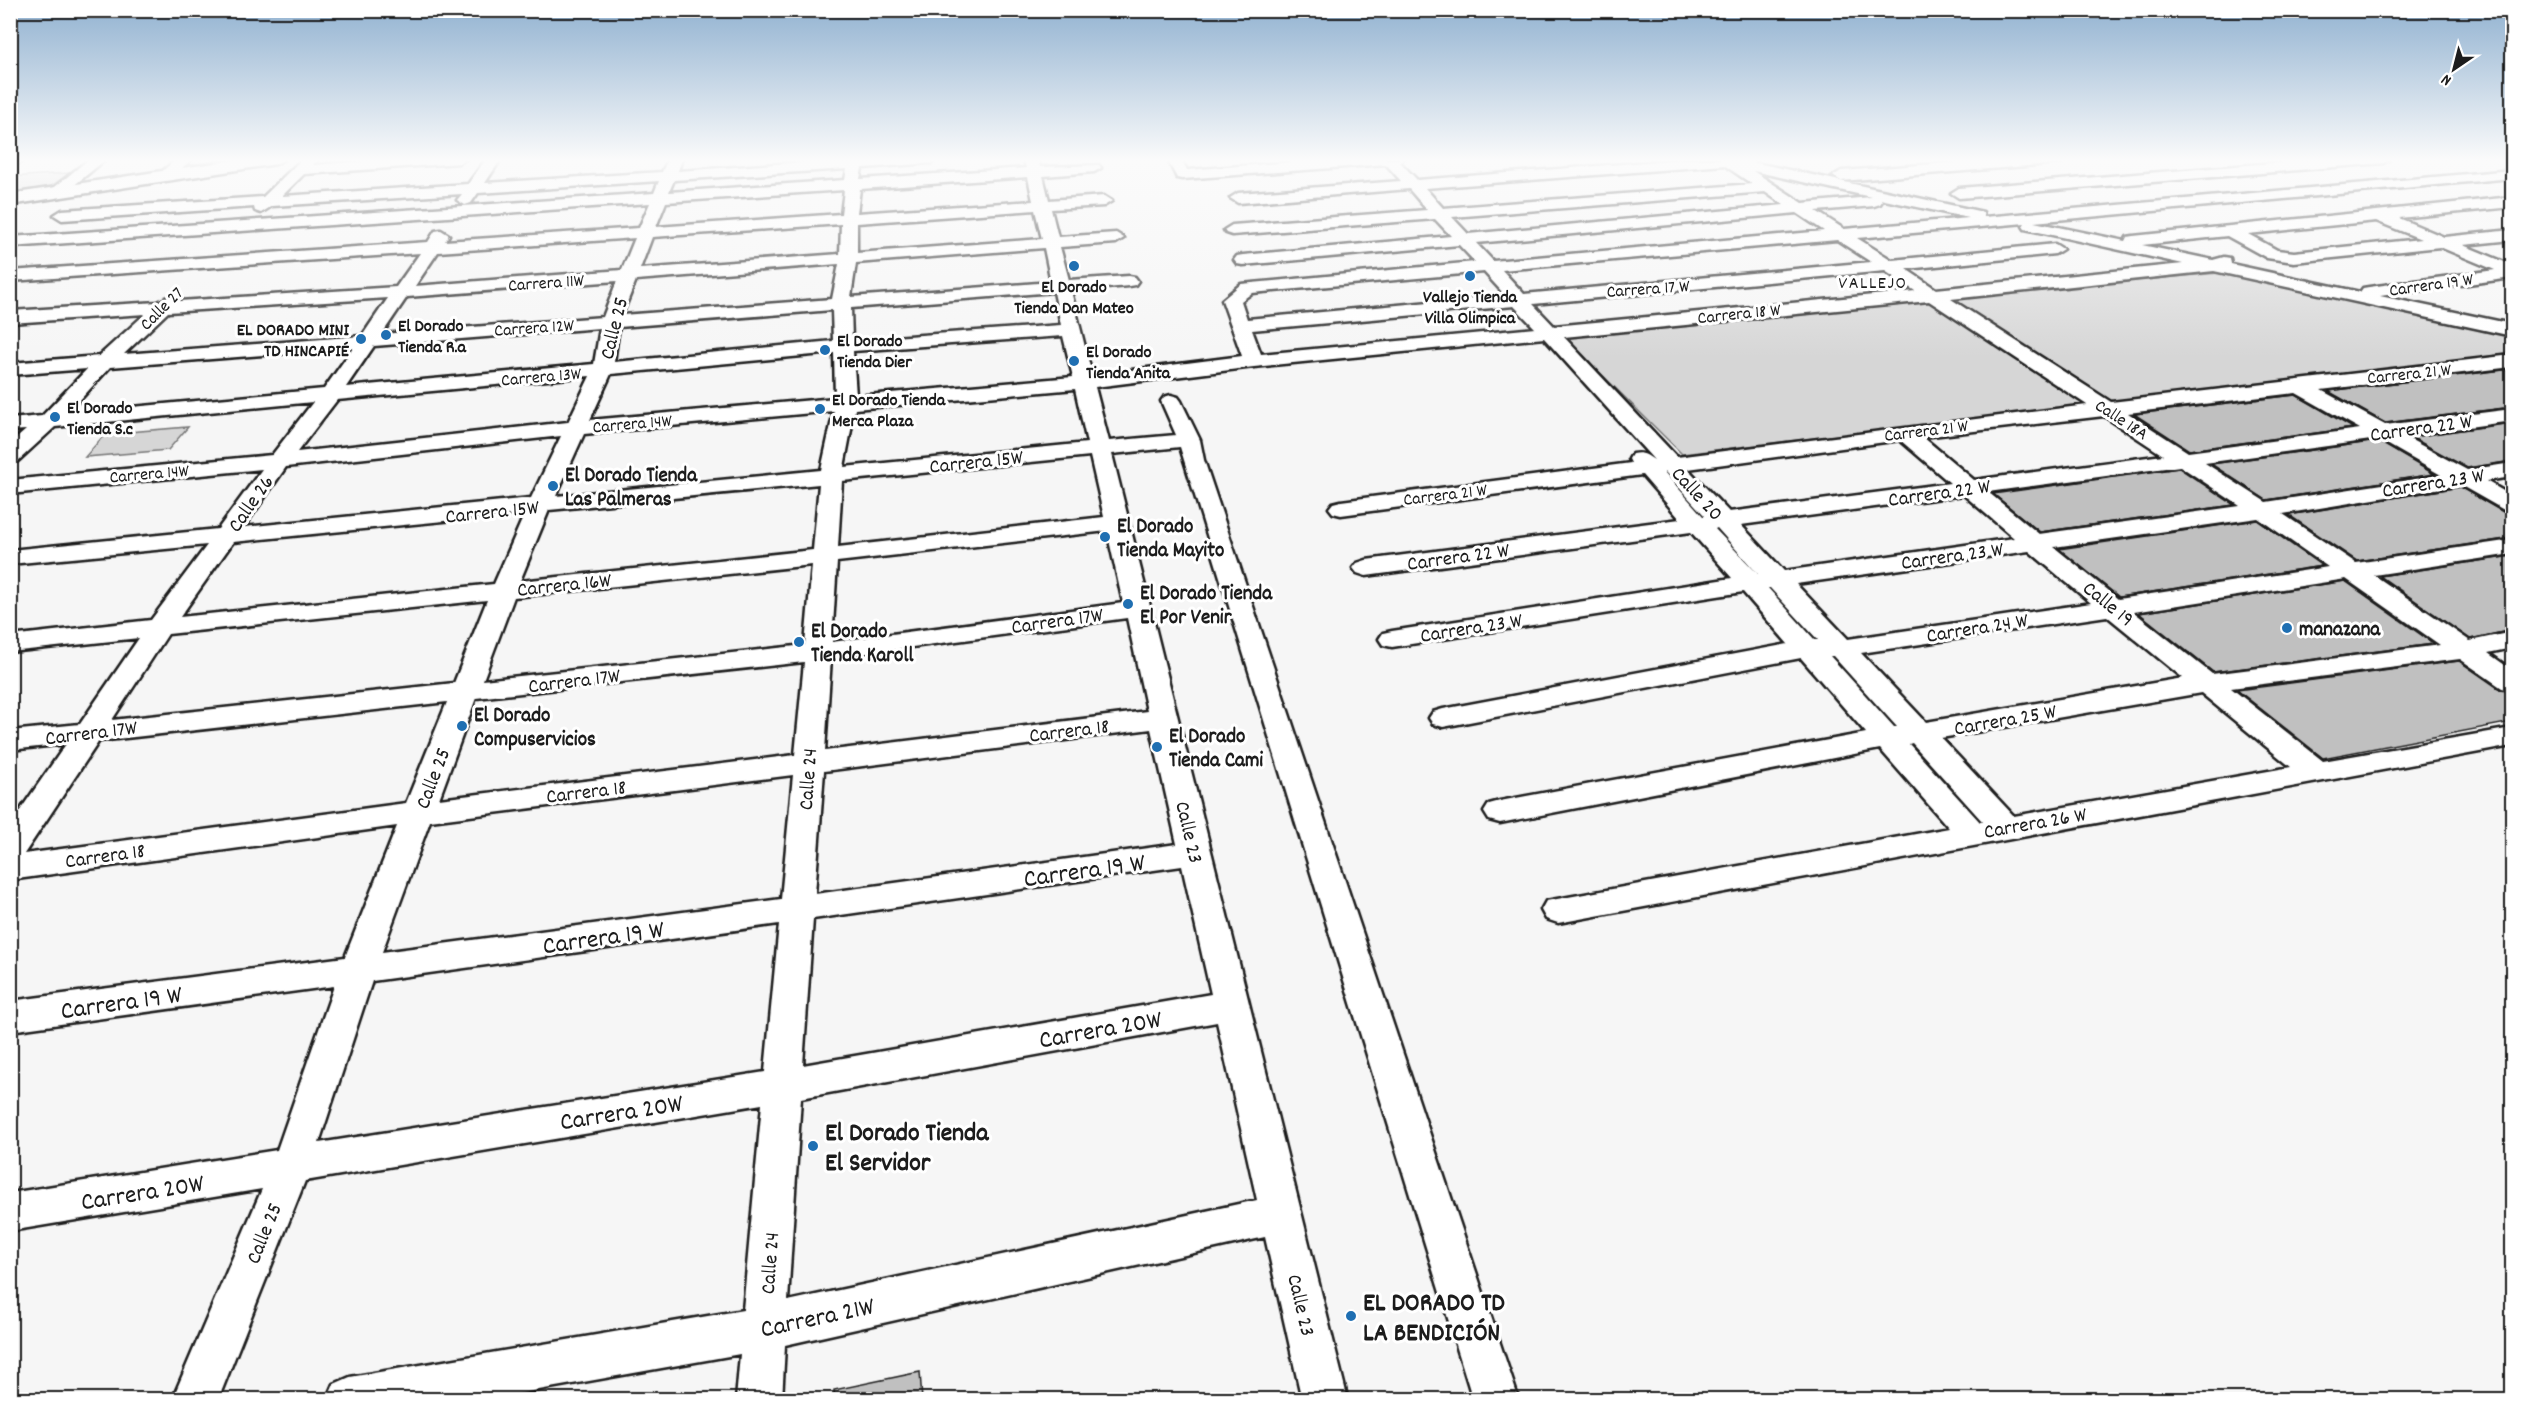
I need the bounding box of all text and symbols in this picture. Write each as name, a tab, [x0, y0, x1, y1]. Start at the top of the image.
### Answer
north arrow	[2424, 39, 2484, 99]
text: N	[2437, 67, 2457, 91]
marker: El Dorado Tienda Dan Mateo	[1067, 259, 1081, 273]
street label: Carrera 19 W	[2388, 268, 2476, 305]
street label: Carrera 11W	[507, 269, 586, 300]
marker: Vallejo Tienda Villa Olimpica	[1463, 269, 1477, 283]
district label: VALLEJO	[1839, 272, 1907, 297]
street label: Carrera 17 W	[1606, 275, 1691, 306]
place label: El Dorado Tienda Dan Mateo	[1014, 276, 1134, 322]
street label: Calle 27	[135, 282, 190, 337]
place label: Vallejo Tienda Villa Olimpica	[1423, 286, 1518, 332]
street label: Calle 25	[594, 294, 638, 363]
street label: Carrera 18 W	[1696, 299, 1783, 332]
street label: Carrera 12W	[493, 314, 576, 345]
place label: El Dorado Tienda R.a	[398, 315, 466, 361]
place label: EL DORADO MINI TD HINCAPIÉ	[237, 319, 350, 365]
marker: El Dorado Tienda R.a	[379, 328, 393, 342]
place label: El Dorado Tienda Dier	[837, 330, 912, 376]
marker: EL DORADO MINI TD HINCAPIÉ	[354, 332, 368, 346]
place label: El Dorado Tienda Anita	[1086, 341, 1171, 387]
marker: El Dorado Tienda Dier	[818, 343, 832, 357]
marker: El Dorado Tienda Anita	[1067, 354, 1081, 368]
street label: Carrera 21 W	[2366, 359, 2453, 392]
street label: Carrera 13W	[500, 362, 583, 394]
place label: El Dorado Tienda Merca Plaza	[832, 389, 946, 435]
street label: Calle 18A	[2089, 395, 2152, 448]
place label: El Dorado Tienda S.c	[67, 397, 133, 443]
marker: El Dorado Tienda Merca Plaza	[813, 402, 827, 416]
street label: Carrera 22 W	[2368, 408, 2475, 452]
marker: El Dorado Tienda S.c	[48, 410, 62, 424]
street label: Carrera 14W	[591, 410, 674, 441]
street label: Carrera 21 W	[1883, 415, 1970, 450]
street label: Carrera 15W	[928, 444, 1025, 484]
street label: Carrera 14W	[108, 460, 191, 491]
street label: Calle 20	[1663, 461, 1729, 529]
place label: El Dorado Tienda Las Palmeras	[565, 462, 698, 516]
street label: Carrera 23 W	[2380, 462, 2488, 508]
street label: Calle 26	[222, 470, 283, 539]
street label: Carrera 22 W	[1886, 473, 1993, 517]
marker: El Dorado Tienda Las Palmeras	[546, 479, 560, 493]
street label: Carrera 21 W	[1402, 479, 1489, 514]
street label: Carrera 15W	[444, 494, 541, 534]
place label: El Dorado Tienda Mayito	[1117, 513, 1224, 567]
marker: El Dorado Tienda Mayito	[1098, 530, 1112, 544]
street label: Carrera 23 W	[1899, 536, 2006, 580]
street label: Carrera 22 W	[1405, 537, 1512, 581]
street label: Carrera 16W	[516, 567, 614, 607]
street label: Calle 19	[2075, 575, 2139, 635]
place label: El Dorado Tienda El Por Venir	[1140, 580, 1273, 634]
marker: El Dorado Tienda El Por Venir	[1121, 597, 1135, 611]
street label: Carrera 17W	[1010, 602, 1106, 644]
street label: Carrera 23 W	[1418, 607, 1526, 653]
street label: Carrera 24 W	[1925, 607, 2031, 653]
place label: manazana	[2299, 616, 2381, 646]
place label: El Dorado Tienda Karoll	[811, 618, 914, 672]
marker: manazana	[2280, 621, 2294, 635]
marker: El Dorado Tienda Karoll	[792, 635, 806, 649]
street label: Carrera 17W	[527, 662, 623, 703]
street label: Carrera 25 W	[1952, 698, 2060, 746]
place label: El Dorado Compuservicios	[474, 702, 596, 756]
street label: Carrera 18	[1028, 713, 1111, 753]
street label: Carrera 17W	[44, 714, 140, 755]
marker: El Dorado Compuservicios	[455, 719, 469, 733]
place label: El Dorado Tienda Cami	[1169, 723, 1263, 777]
marker: El Dorado Tienda Cami	[1150, 740, 1164, 754]
street label: Calle 25	[409, 744, 460, 814]
street label: Calle 24	[793, 747, 827, 811]
street label: Carrera 18	[545, 774, 628, 814]
street label: Calle 23	[1165, 799, 1209, 867]
street label: Carrera 26 W	[1982, 801, 2090, 849]
street label: Carrera 18	[63, 838, 147, 878]
street label: Carrera 19 W	[1021, 846, 1148, 899]
street label: Carrera 19 W	[540, 913, 667, 966]
street label: Carrera 19 W	[58, 978, 185, 1031]
street label: Carrera 20W	[1036, 1002, 1165, 1060]
street label: Carrera 20W	[557, 1086, 686, 1142]
place label: El Dorado Tienda El Servidor	[825, 1116, 989, 1183]
marker: El Dorado Tienda El Servidor	[806, 1139, 820, 1153]
street label: Carrera 20W	[78, 1166, 207, 1222]
street label: Calle 25	[240, 1199, 292, 1269]
street label: Calle 24	[755, 1231, 789, 1295]
street label: Calle 23	[1277, 1272, 1321, 1340]
place label: EL DORADO TD LA BENDICIÓN	[1363, 1286, 1505, 1353]
street label: Carrera 21W	[757, 1289, 878, 1350]
marker: EL DORADO TD LA BENDICIÓN	[1344, 1309, 1358, 1323]

